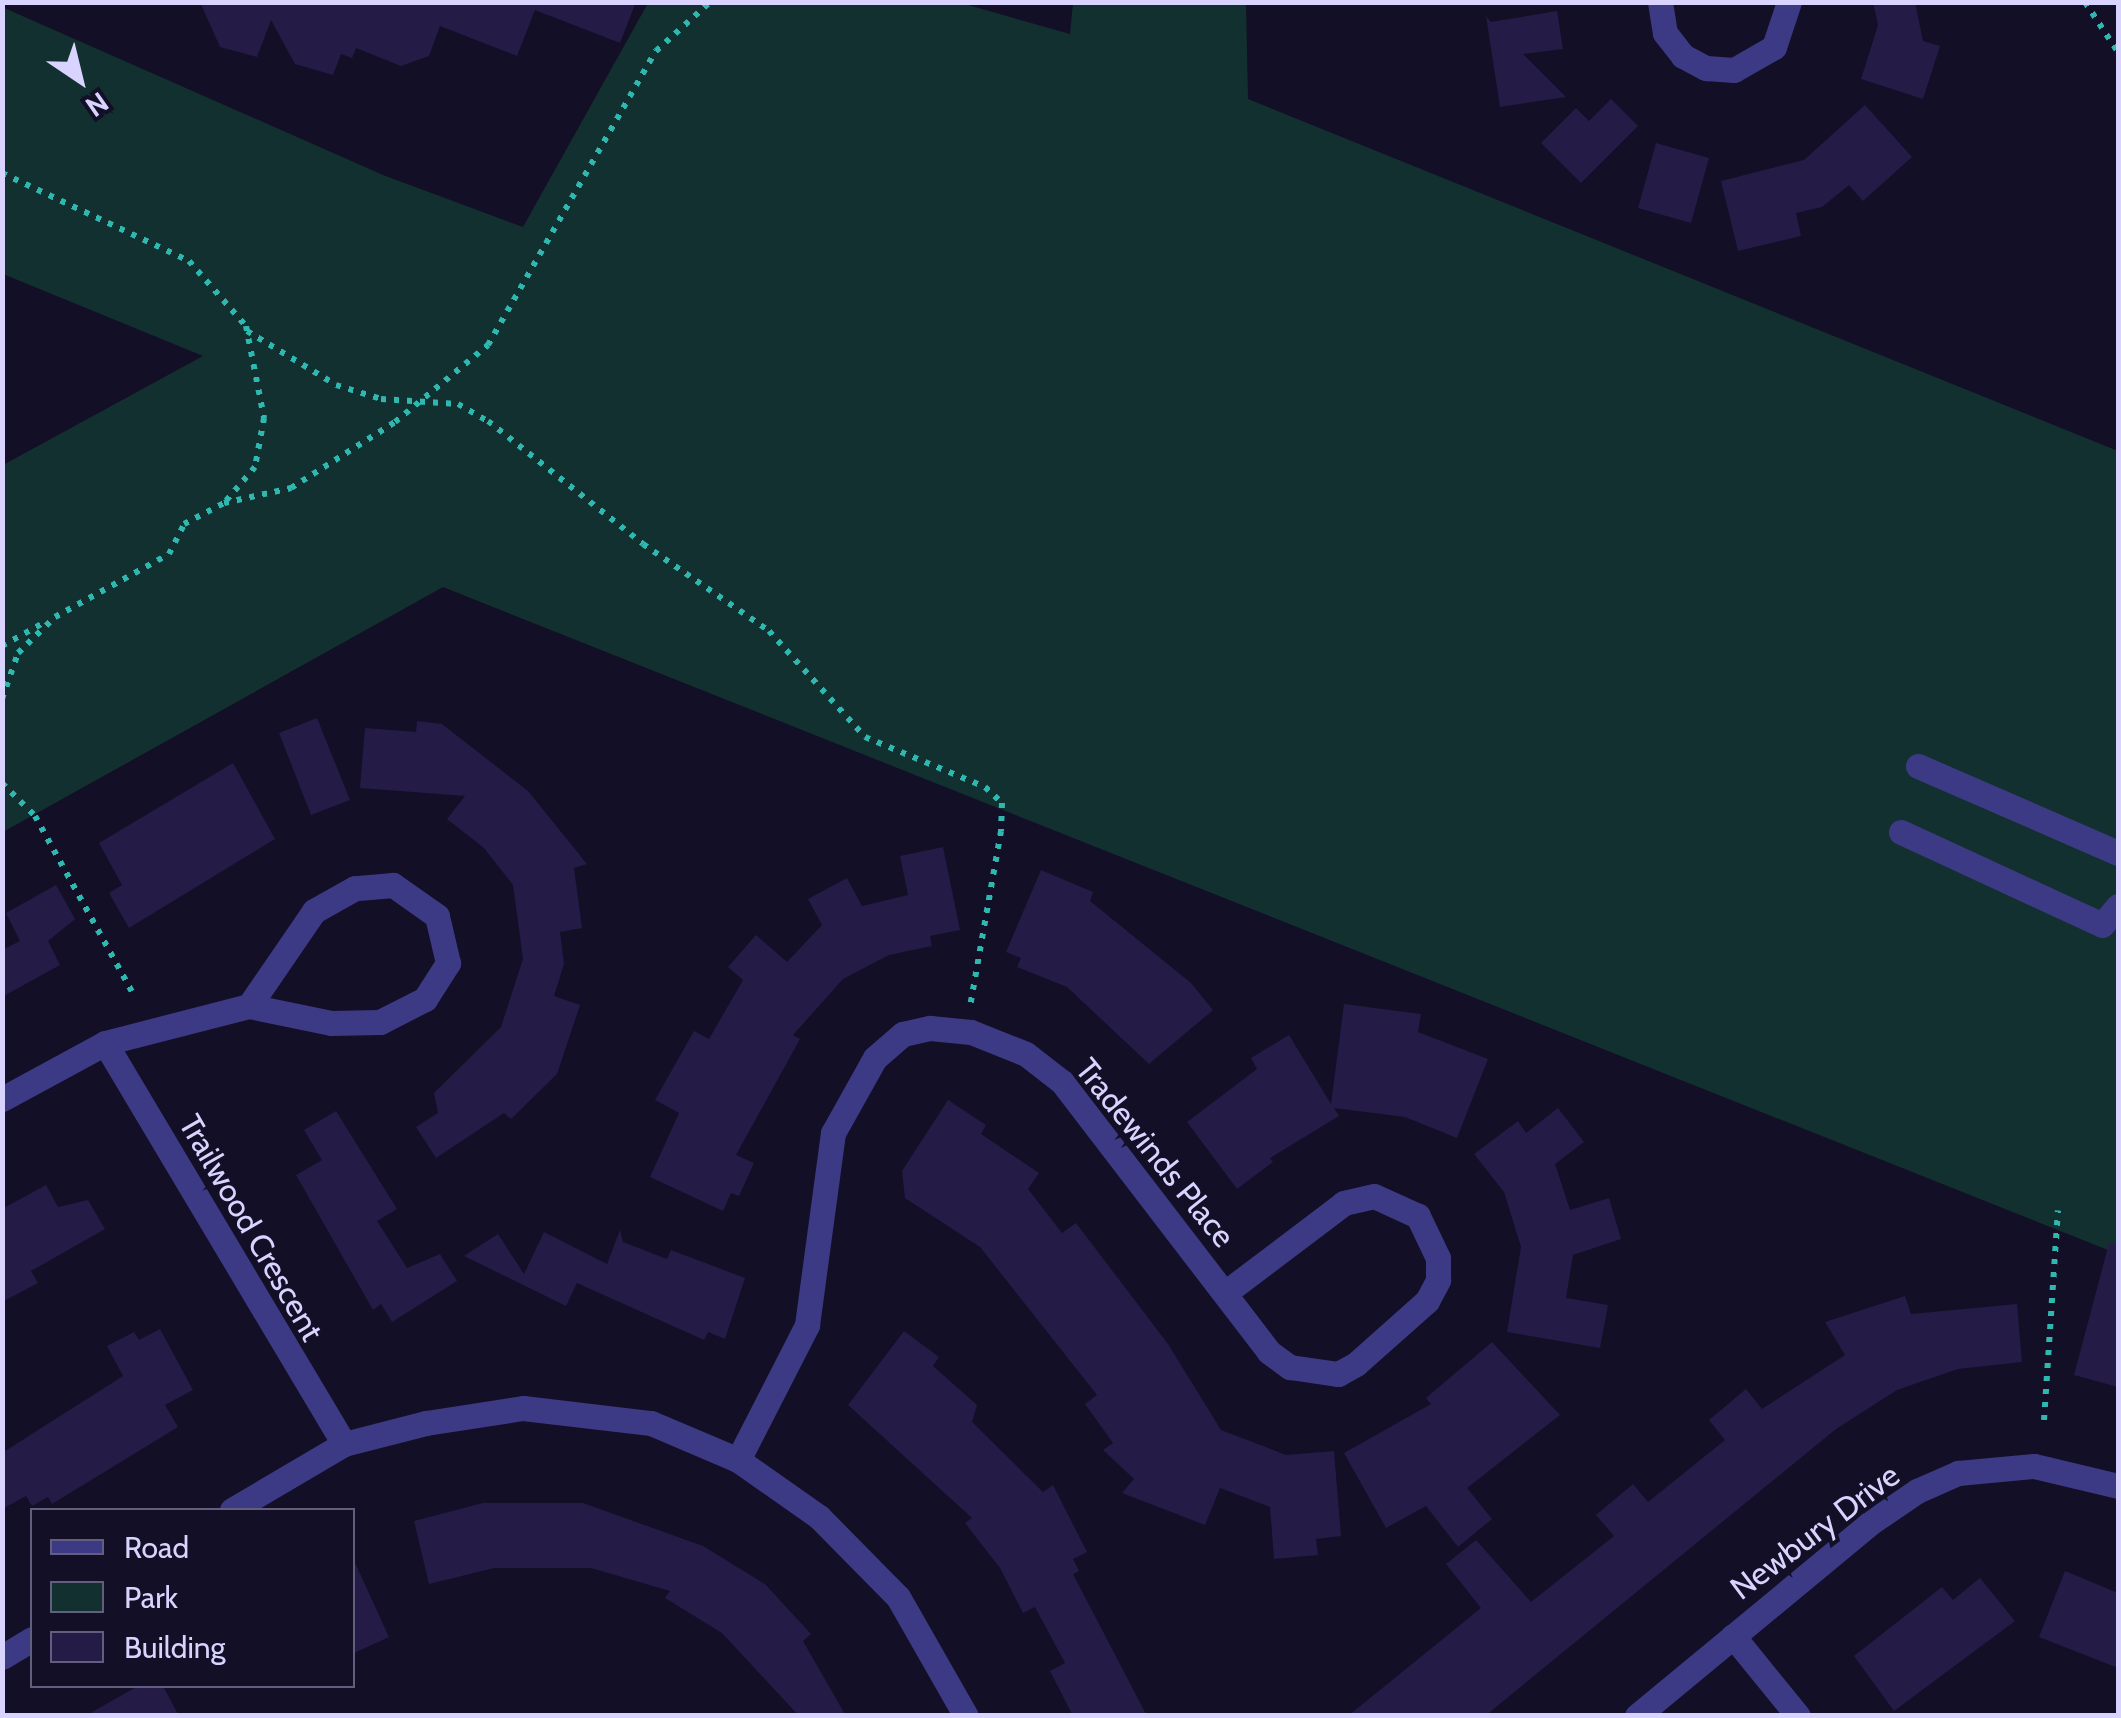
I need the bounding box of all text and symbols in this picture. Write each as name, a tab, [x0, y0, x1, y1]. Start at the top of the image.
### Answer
north arrow	[30, 30, 130, 130]
text: N	[79, 85, 115, 124]
street label: Tradewinds Place	[1067, 1051, 1243, 1255]
street label: Trailwood Crescent	[171, 1108, 331, 1348]
street label: Newbury Drive	[1723, 1456, 1907, 1608]
legend	[30, 1508, 355, 1688]
text: Road	[124, 1529, 189, 1566]
text: Park	[124, 1579, 178, 1616]
text: Building	[124, 1629, 226, 1666]

